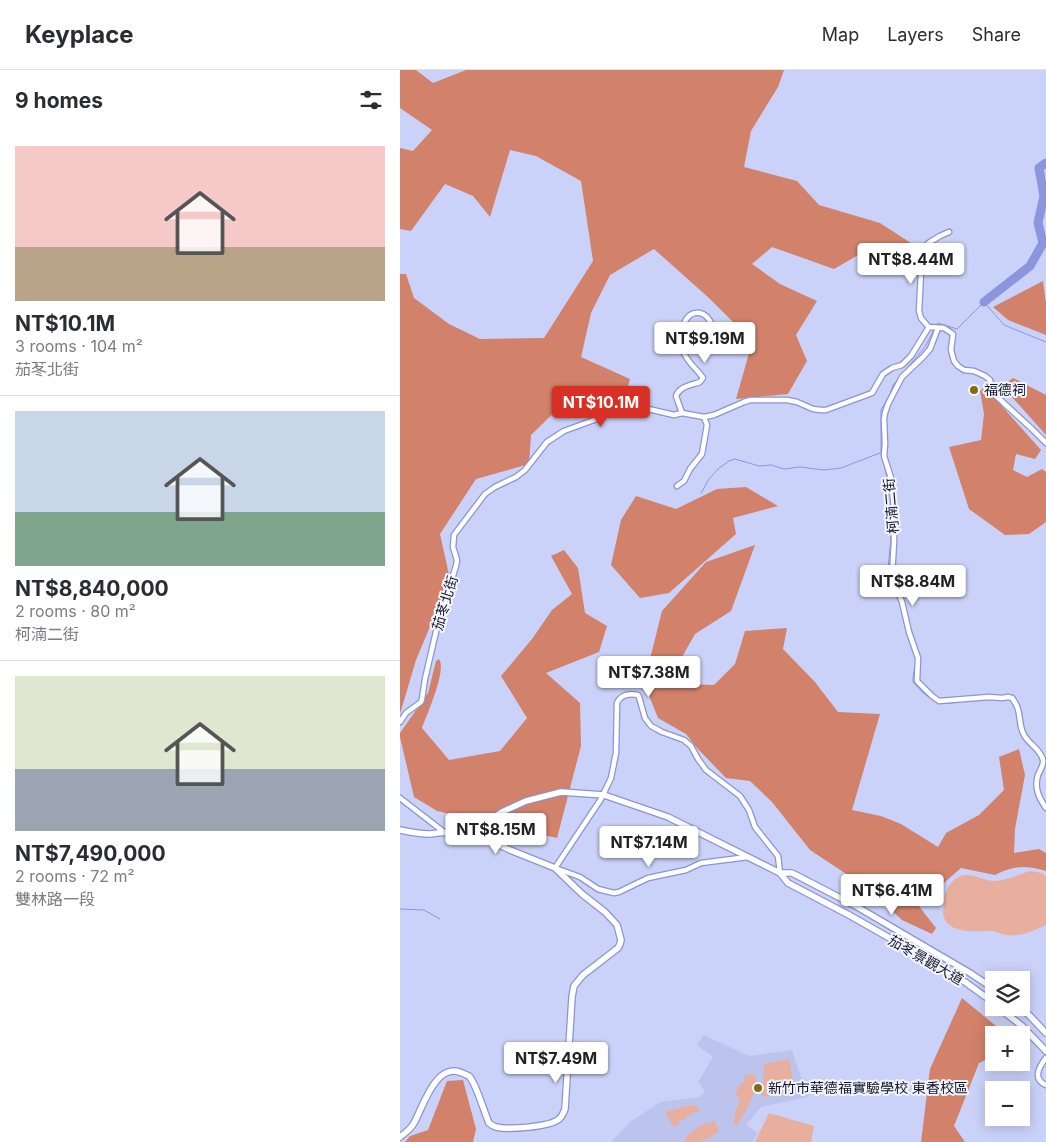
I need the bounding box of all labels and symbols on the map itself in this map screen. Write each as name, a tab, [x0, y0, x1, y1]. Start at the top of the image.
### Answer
pin: NT$8.44M	[859, 242, 963, 285]
pin: NT$9.19M	[653, 322, 757, 364]
place label: 福德祠	[984, 381, 1026, 398]
marker: 福德祠	[968, 384, 980, 396]
pin: NT$10.1M	[549, 386, 653, 428]
street label: 柯湳二街	[880, 477, 901, 535]
pin: NT$8.84M	[861, 564, 965, 607]
street label: 茄苳北街	[428, 574, 461, 632]
pin: NT$7.38M	[597, 656, 701, 698]
pin: NT$8.15M	[444, 812, 548, 855]
pin: NT$7.14M	[597, 826, 701, 868]
pin: NT$6.41M	[840, 874, 944, 916]
street label: 茄苳景觀大道	[886, 931, 967, 988]
pin: NT$7.49M	[504, 1042, 608, 1084]
place label: 新竹市華德福實驗學校 東香校區	[768, 1079, 968, 1096]
marker: 新竹市華德福實驗學校 東香校區	[752, 1082, 764, 1094]

